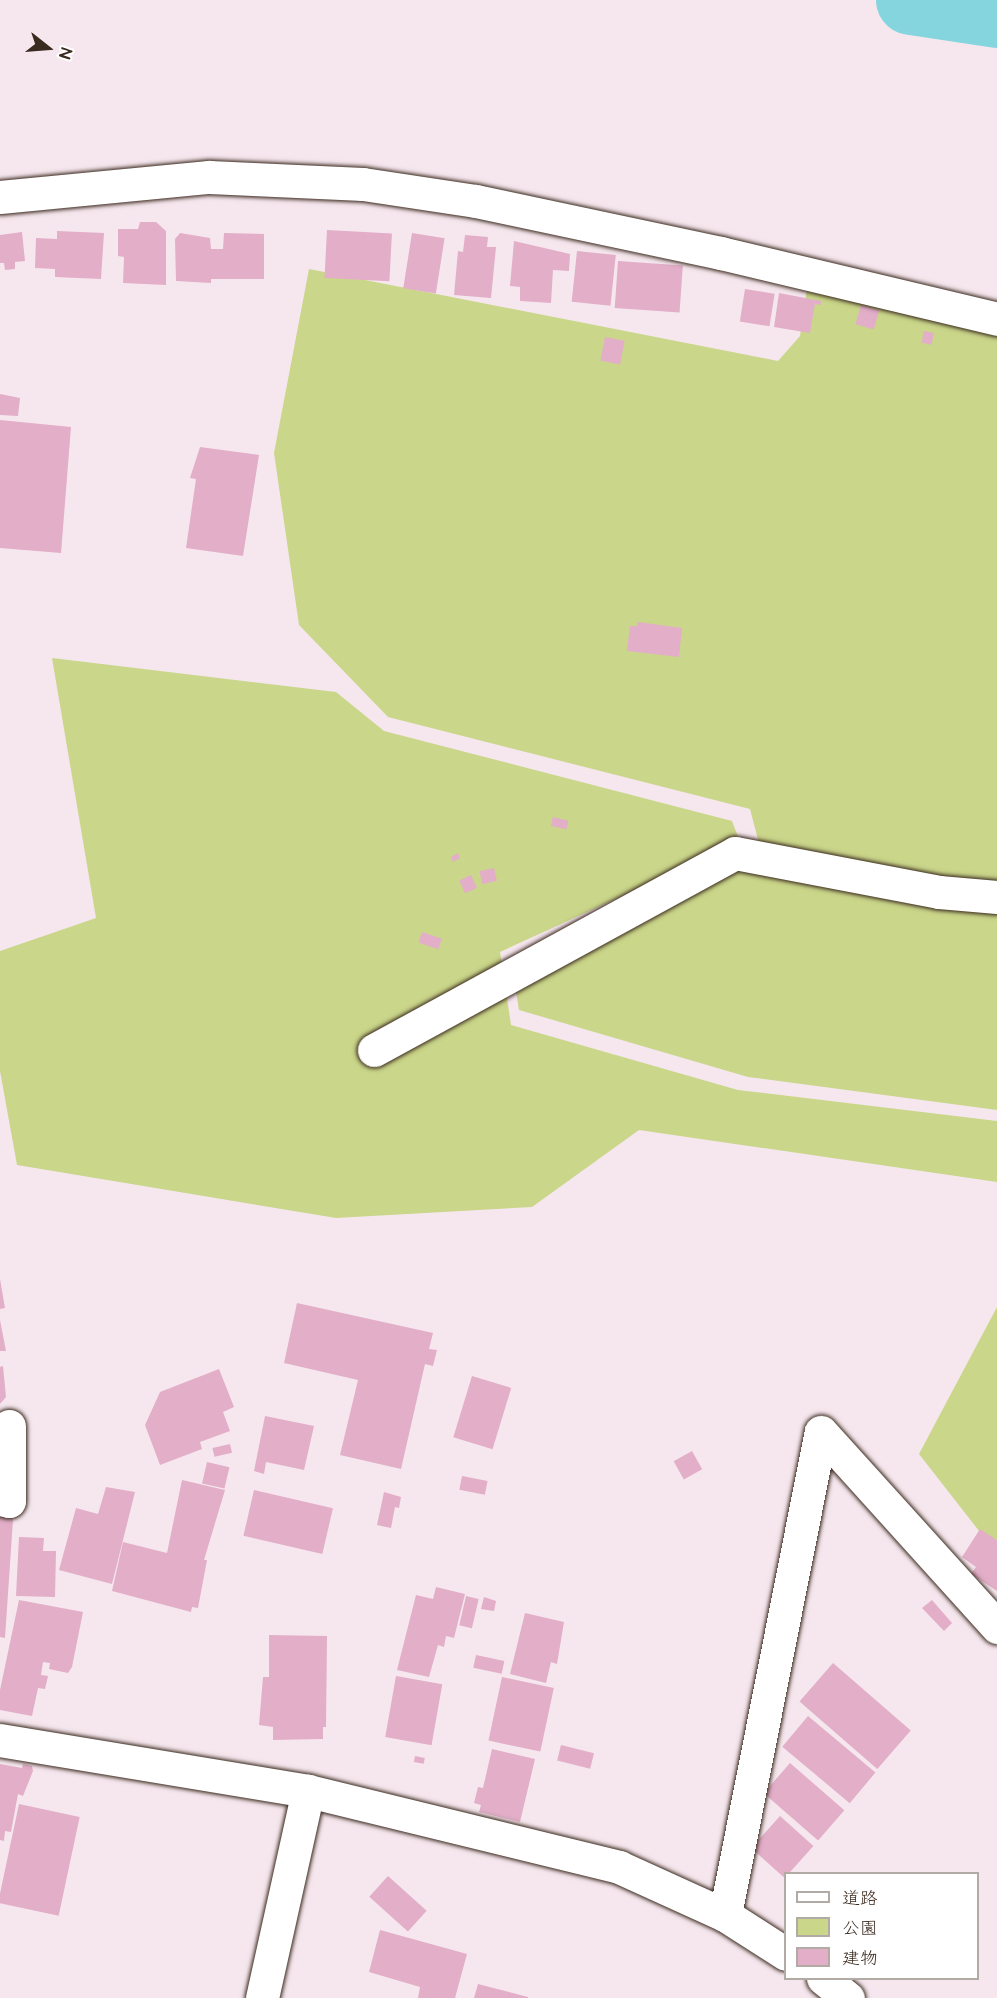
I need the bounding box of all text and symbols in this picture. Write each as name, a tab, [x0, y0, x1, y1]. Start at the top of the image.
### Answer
north arrow	[18, 18, 78, 78]
text: N	[53, 45, 77, 61]
legend	[784, 1872, 979, 1980]
text: 道路	[842, 1886, 878, 1911]
text: 公園	[842, 1916, 878, 1941]
text: 建物	[842, 1946, 878, 1971]

